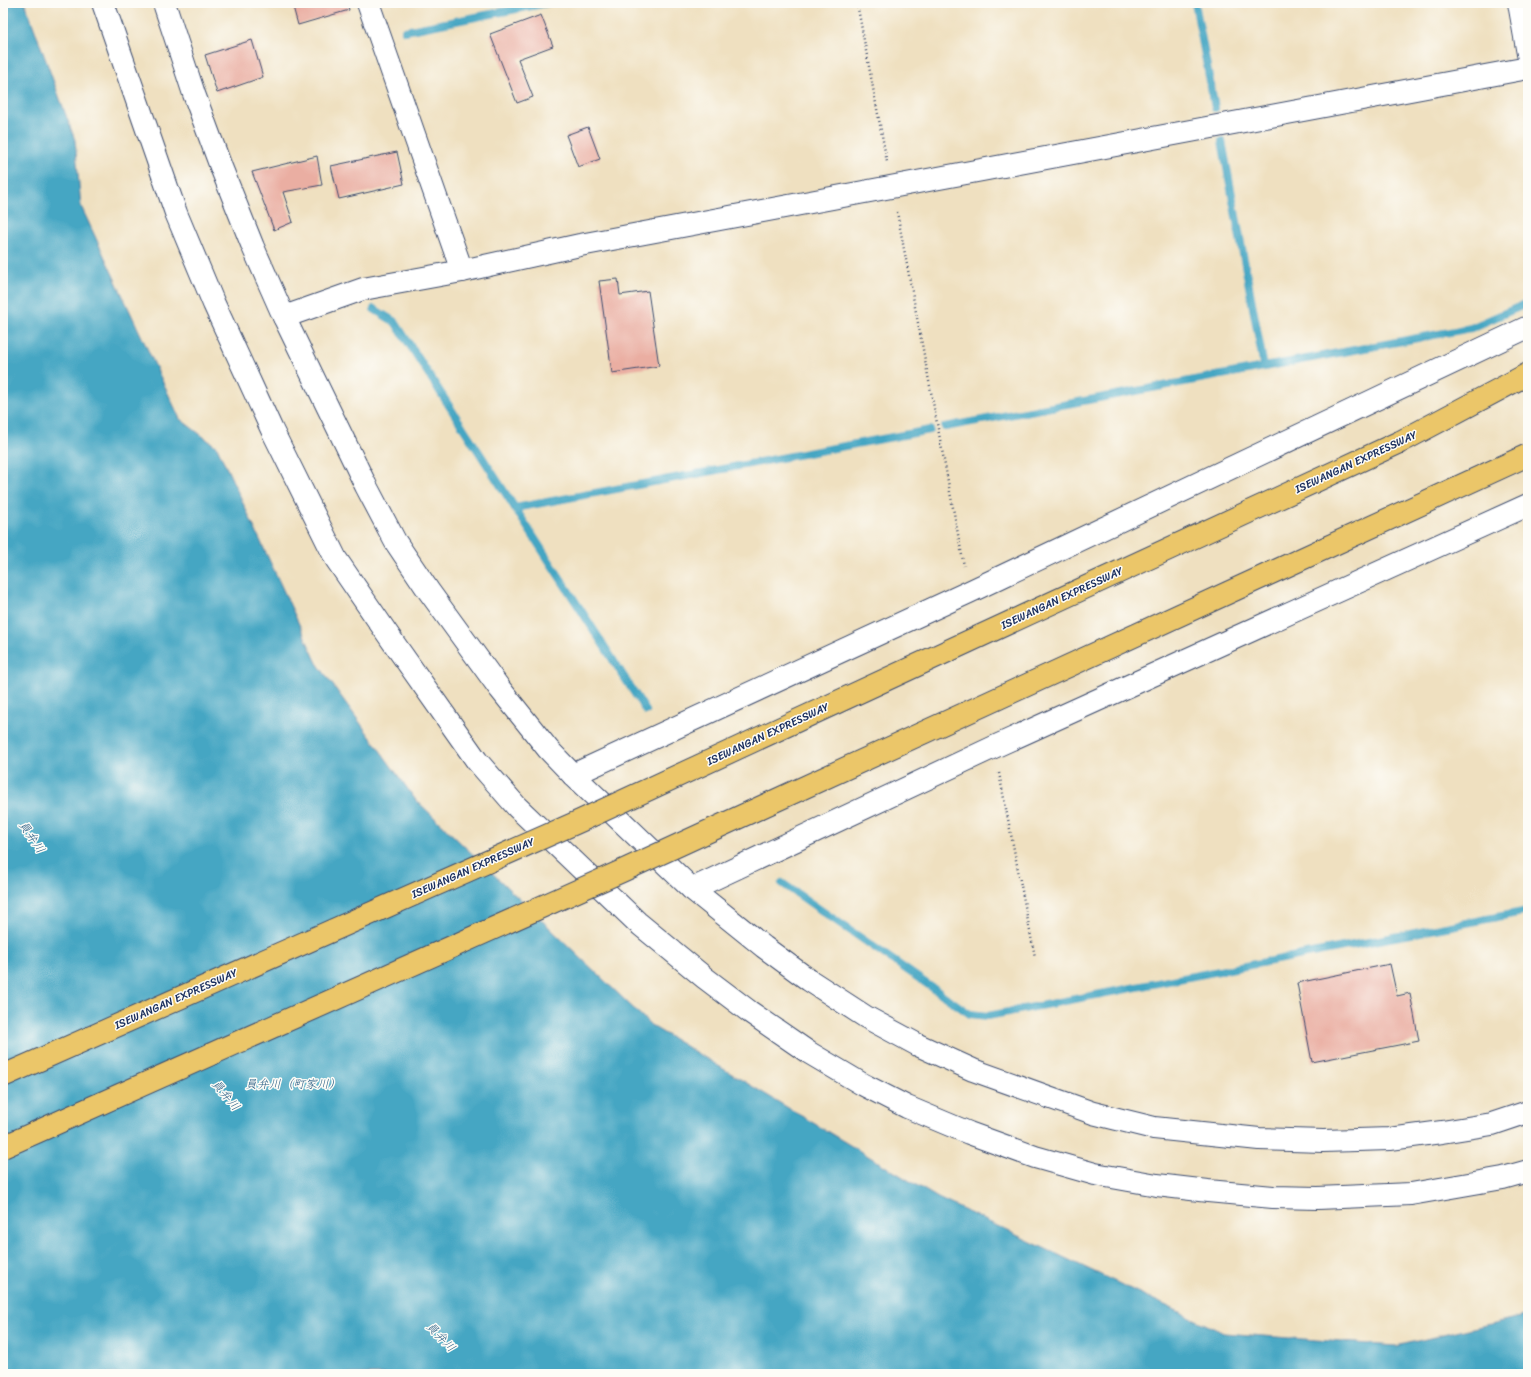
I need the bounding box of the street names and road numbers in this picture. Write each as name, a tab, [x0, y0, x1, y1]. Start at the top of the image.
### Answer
street label: ISEWANGAN EXPRESSWAY	[1291, 425, 1421, 499]
street label: ISEWANGAN EXPRESSWAY	[997, 561, 1127, 635]
street label: ISEWANGAN EXPRESSWAY	[703, 697, 833, 771]
street label: ISEWANGAN EXPRESSWAY	[407, 832, 538, 904]
street label: ISEWANGAN EXPRESSWAY	[110, 963, 241, 1035]

